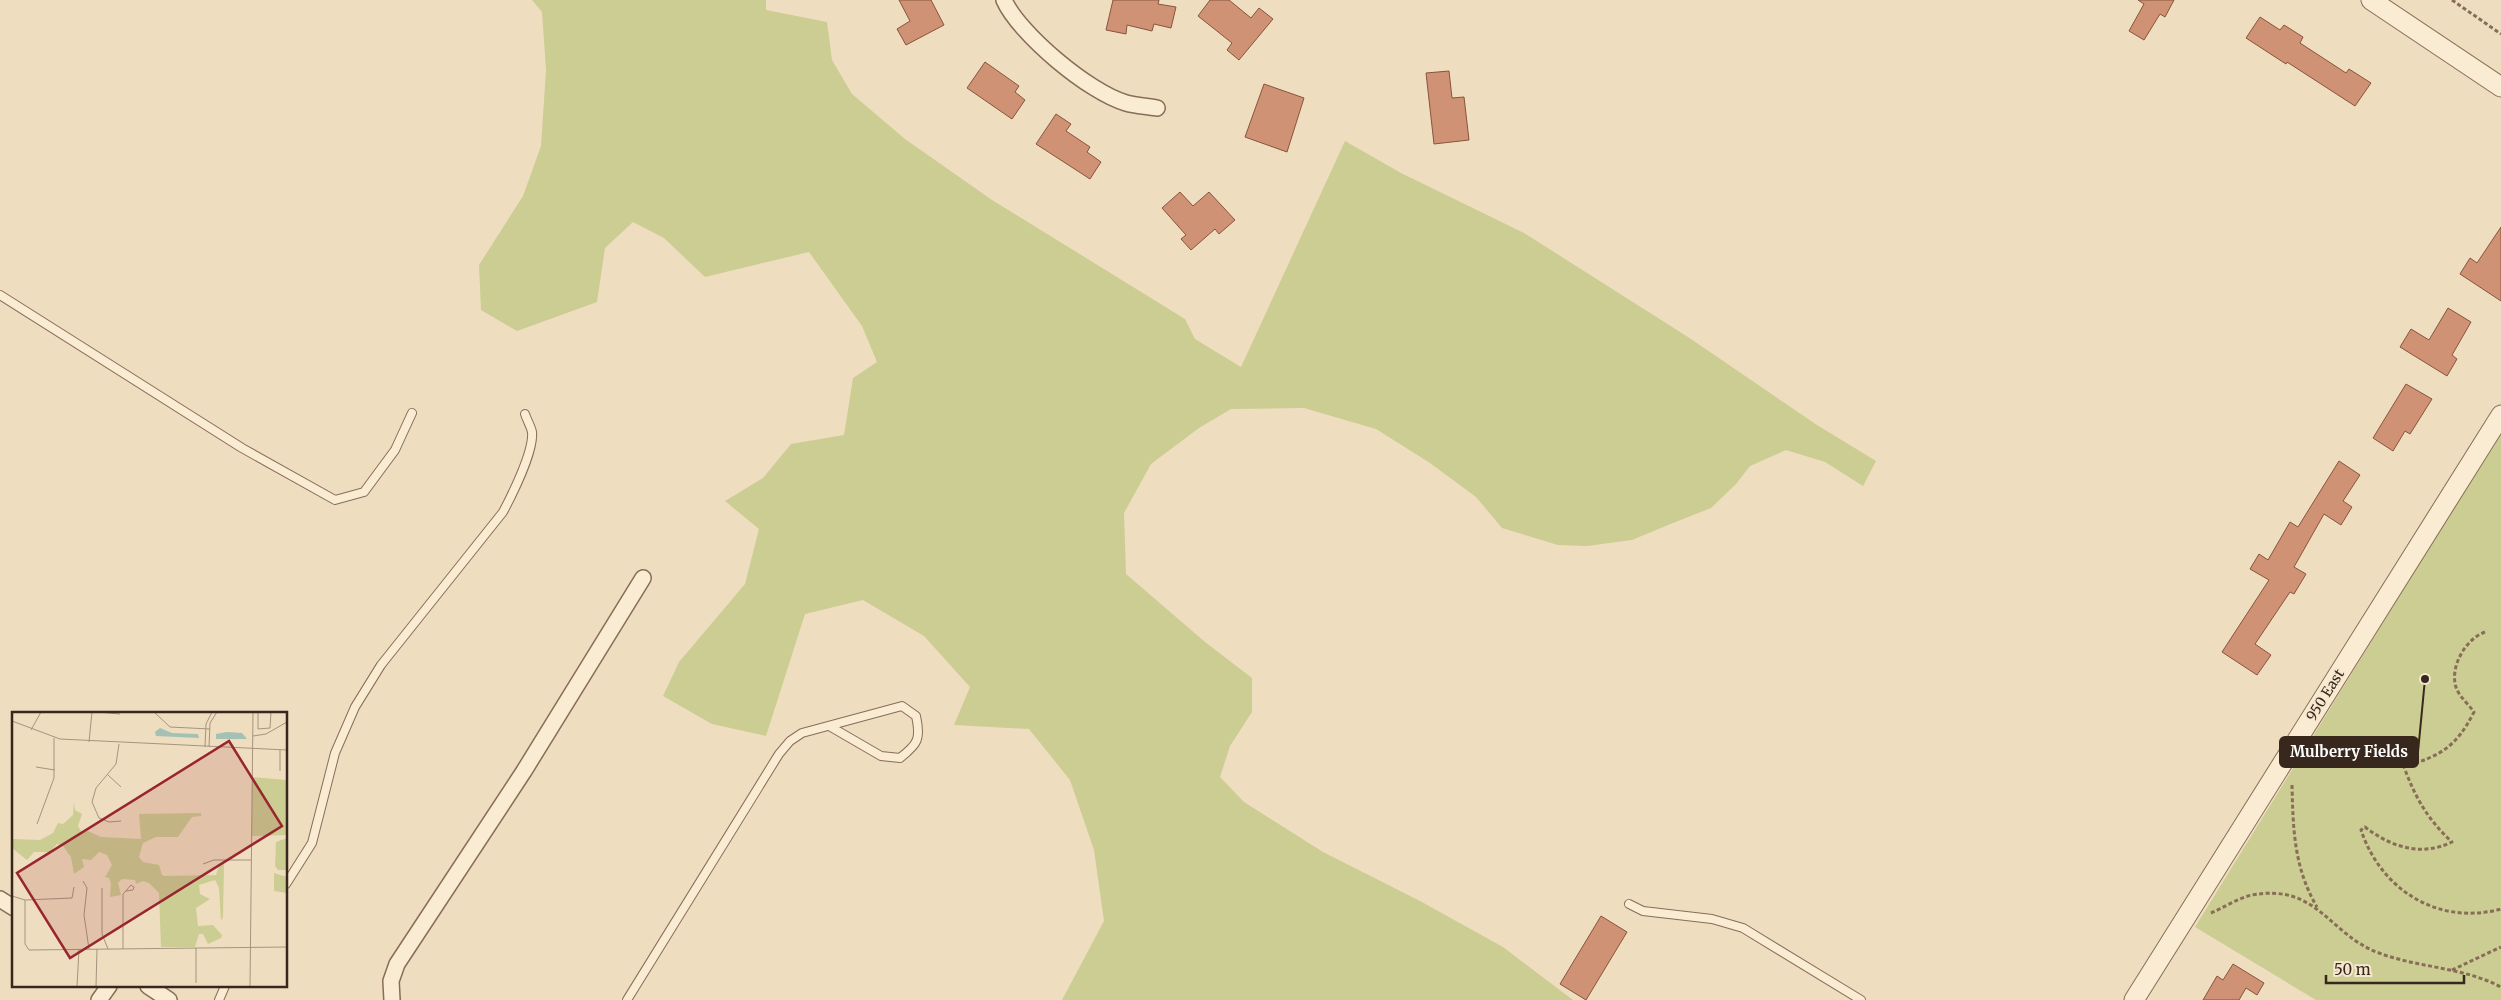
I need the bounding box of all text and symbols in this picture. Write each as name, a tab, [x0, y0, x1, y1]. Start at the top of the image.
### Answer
street label: 950 East	[2302, 665, 2348, 724]
inset map	[12, 712, 288, 988]
callout: Mulberry Fields	[2280, 737, 2418, 767]
text: Mulberry Fields	[2290, 742, 2408, 761]
scale bar	[2326, 952, 2464, 984]
text: 50 m	[2334, 960, 2371, 979]

